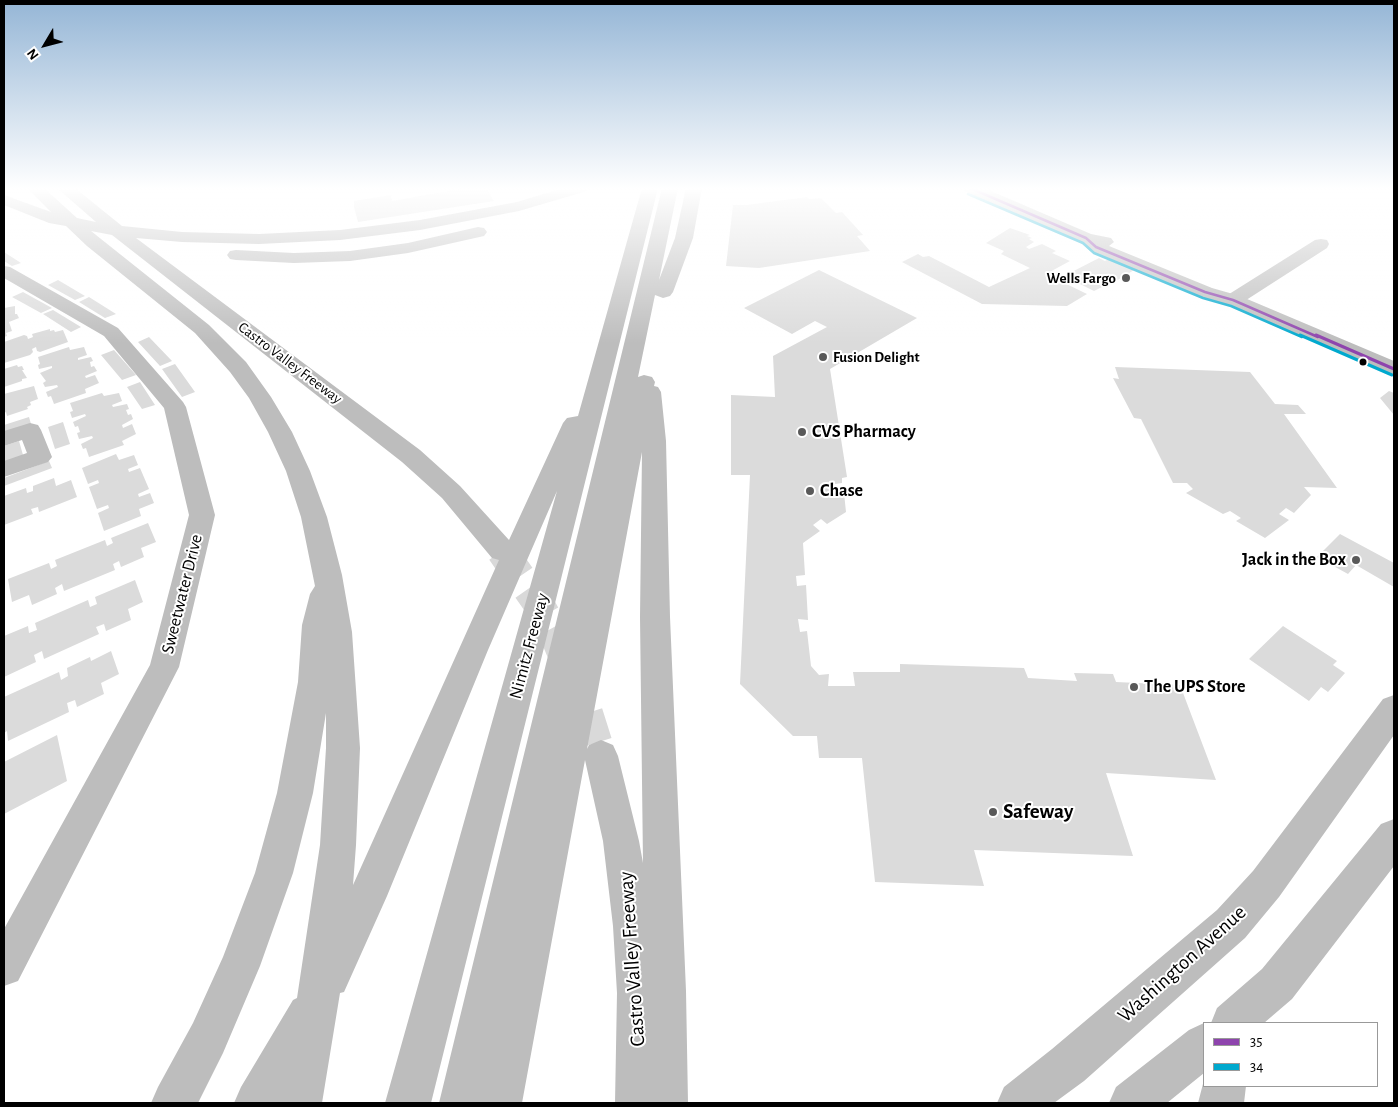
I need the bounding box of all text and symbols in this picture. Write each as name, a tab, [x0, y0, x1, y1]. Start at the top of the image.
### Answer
north arrow	[20, 20, 70, 70]
text: N	[25, 46, 42, 62]
place label: Wells Fargo	[1047, 269, 1116, 287]
marker: Wells Fargo	[1120, 272, 1132, 284]
street label: Castro Valley Freeway	[235, 318, 345, 408]
place label: Fusion Delight	[833, 348, 920, 366]
marker: Fusion Delight	[817, 351, 829, 363]
unlabelled marker	[1358, 357, 1368, 367]
place label: CVS Pharmacy	[812, 421, 916, 443]
marker: CVS Pharmacy	[796, 426, 808, 438]
place label: Chase	[820, 480, 863, 502]
marker: Chase	[804, 485, 816, 497]
street label: Sweetwater Drive	[157, 532, 207, 656]
place label: Jack in the Box	[1242, 549, 1346, 571]
marker: Jack in the Box	[1350, 554, 1362, 566]
street label: Nimitz Freeway	[505, 591, 553, 701]
place label: The UPS Store	[1144, 676, 1246, 698]
marker: The UPS Store	[1128, 681, 1140, 693]
place label: Safeway	[1003, 799, 1073, 825]
marker: Safeway	[987, 806, 999, 818]
street label: Castro Valley Freeway	[613, 871, 651, 1047]
street label: Washington Avenue	[1113, 900, 1251, 1028]
legend	[1203, 1022, 1378, 1087]
text: 35	[1250, 1034, 1262, 1049]
text: 34	[1250, 1059, 1263, 1074]

